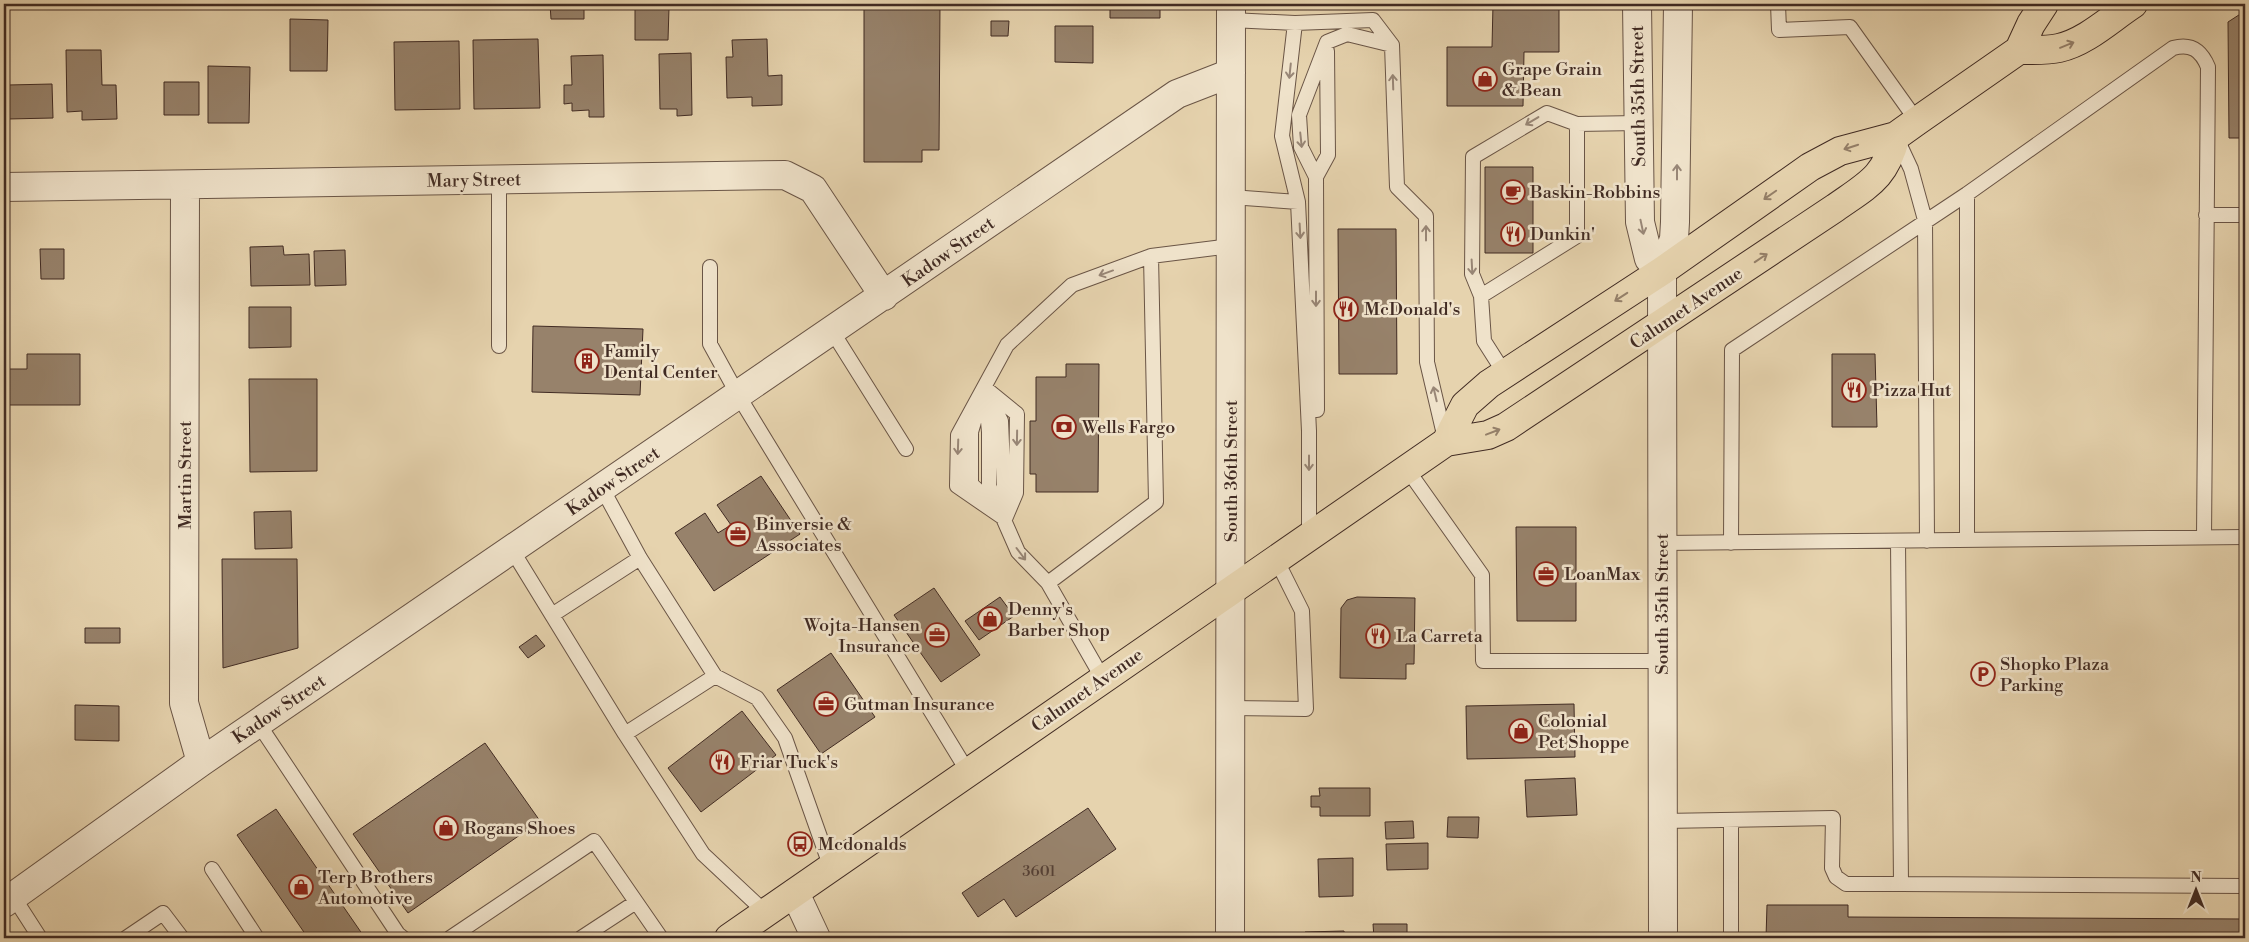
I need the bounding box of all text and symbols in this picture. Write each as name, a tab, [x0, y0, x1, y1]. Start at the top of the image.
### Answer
street label: South 35th Street	[1626, 24, 1651, 167]
one-way arrow	[2059, 40, 2074, 49]
place label: Grape Grain & Bean	[1502, 58, 1602, 102]
one-way arrow	[1285, 63, 1294, 79]
shop icon: Grape Grain & Bean	[1472, 66, 1498, 92]
one-way arrow	[1389, 74, 1398, 90]
one-way arrow	[1526, 117, 1540, 127]
one-way arrow	[1296, 132, 1306, 148]
one-way arrow	[1844, 143, 1860, 152]
one-way arrow	[1672, 164, 1682, 180]
street label: Mary Street	[426, 168, 522, 193]
cafe icon: Baskin-Robbins	[1500, 179, 1526, 205]
place label: Baskin-Robbins	[1529, 181, 1660, 204]
one-way arrow	[1763, 190, 1777, 200]
street label: Kadow Street	[897, 212, 1000, 293]
one-way arrow	[1637, 219, 1647, 235]
restaurant icon: Dunkin'	[1500, 221, 1526, 247]
one-way arrow	[1295, 223, 1304, 239]
place label: Dunkin'	[1530, 223, 1595, 246]
one-way arrow	[1421, 225, 1431, 242]
one-way arrow	[1754, 253, 1768, 263]
one-way arrow	[1468, 259, 1477, 275]
street label: Calumet Avenue	[1625, 262, 1747, 355]
one-way arrow	[1098, 269, 1114, 278]
one-way arrow	[1311, 290, 1321, 307]
one-way arrow	[1615, 293, 1629, 303]
restaurant icon: McDonald's	[1333, 296, 1359, 322]
place label: McDonald's	[1364, 298, 1461, 321]
place label: Family Dental Center	[604, 340, 718, 384]
building icon: Family Dental Center	[574, 348, 600, 374]
restaurant icon: Pizza Hut	[1841, 377, 1867, 403]
place label: Pizza Hut	[1872, 379, 1952, 402]
one-way arrow	[1429, 387, 1439, 403]
street label: South 36th Street	[1220, 399, 1243, 542]
bank icon: Wells Fargo	[1051, 414, 1077, 440]
place label: Wells Fargo	[1081, 416, 1175, 439]
street label: Martin Street	[174, 420, 197, 529]
one-way arrow	[1485, 427, 1500, 436]
one-way arrow	[1012, 430, 1022, 446]
one-way arrow	[953, 439, 963, 455]
street label: Kadow Street	[562, 441, 665, 521]
one-way arrow	[1304, 455, 1314, 471]
place label: Binversie & Associates	[755, 513, 852, 557]
office icon: Binversie & Associates	[725, 521, 751, 547]
street label: South 35th Street	[1651, 533, 1674, 675]
one-way arrow	[1016, 547, 1026, 561]
office icon: LoanMax	[1533, 561, 1559, 587]
place label: LoanMax	[1564, 563, 1641, 586]
place label: Denny's Barber Shop	[1007, 598, 1110, 642]
shop icon: Denny's Barber Shop	[977, 606, 1003, 632]
place label: Wojta-Hansen Insurance	[803, 614, 920, 658]
office icon: Wojta-Hansen Insurance	[924, 622, 950, 648]
restaurant icon: La Carreta	[1365, 623, 1391, 649]
place label: La Carreta	[1396, 625, 1484, 648]
street label: Calumet Avenue	[1027, 643, 1148, 737]
place label: Shopko Plaza Parking	[2000, 653, 2110, 697]
parking icon: Shopko Plaza Parking	[1970, 661, 1996, 687]
street label: Kadow Street	[228, 669, 331, 749]
office icon: Gutman Insurance	[813, 691, 839, 717]
place label: Gutman Insurance	[844, 693, 995, 716]
place label: Colonial Pet Shoppe	[1538, 710, 1629, 754]
shop icon: Colonial Pet Shoppe	[1508, 718, 1534, 744]
restaurant icon: Friar Tuck's	[709, 749, 735, 775]
place label: Friar Tuck's	[740, 751, 838, 774]
shop icon: Rogans Shoes	[433, 815, 459, 841]
place label: Rogans Shoes	[464, 817, 575, 840]
bus stop icon: Mcdonalds	[787, 831, 813, 857]
place label: Mcdonalds	[818, 833, 907, 856]
house number: 3601	[1022, 862, 1056, 881]
north arrow	[2172, 864, 2222, 914]
place label: Terp Brothers Automotive	[317, 866, 433, 910]
text: N	[2190, 869, 2202, 887]
shop icon: Terp Brothers Automotive	[288, 874, 314, 900]

